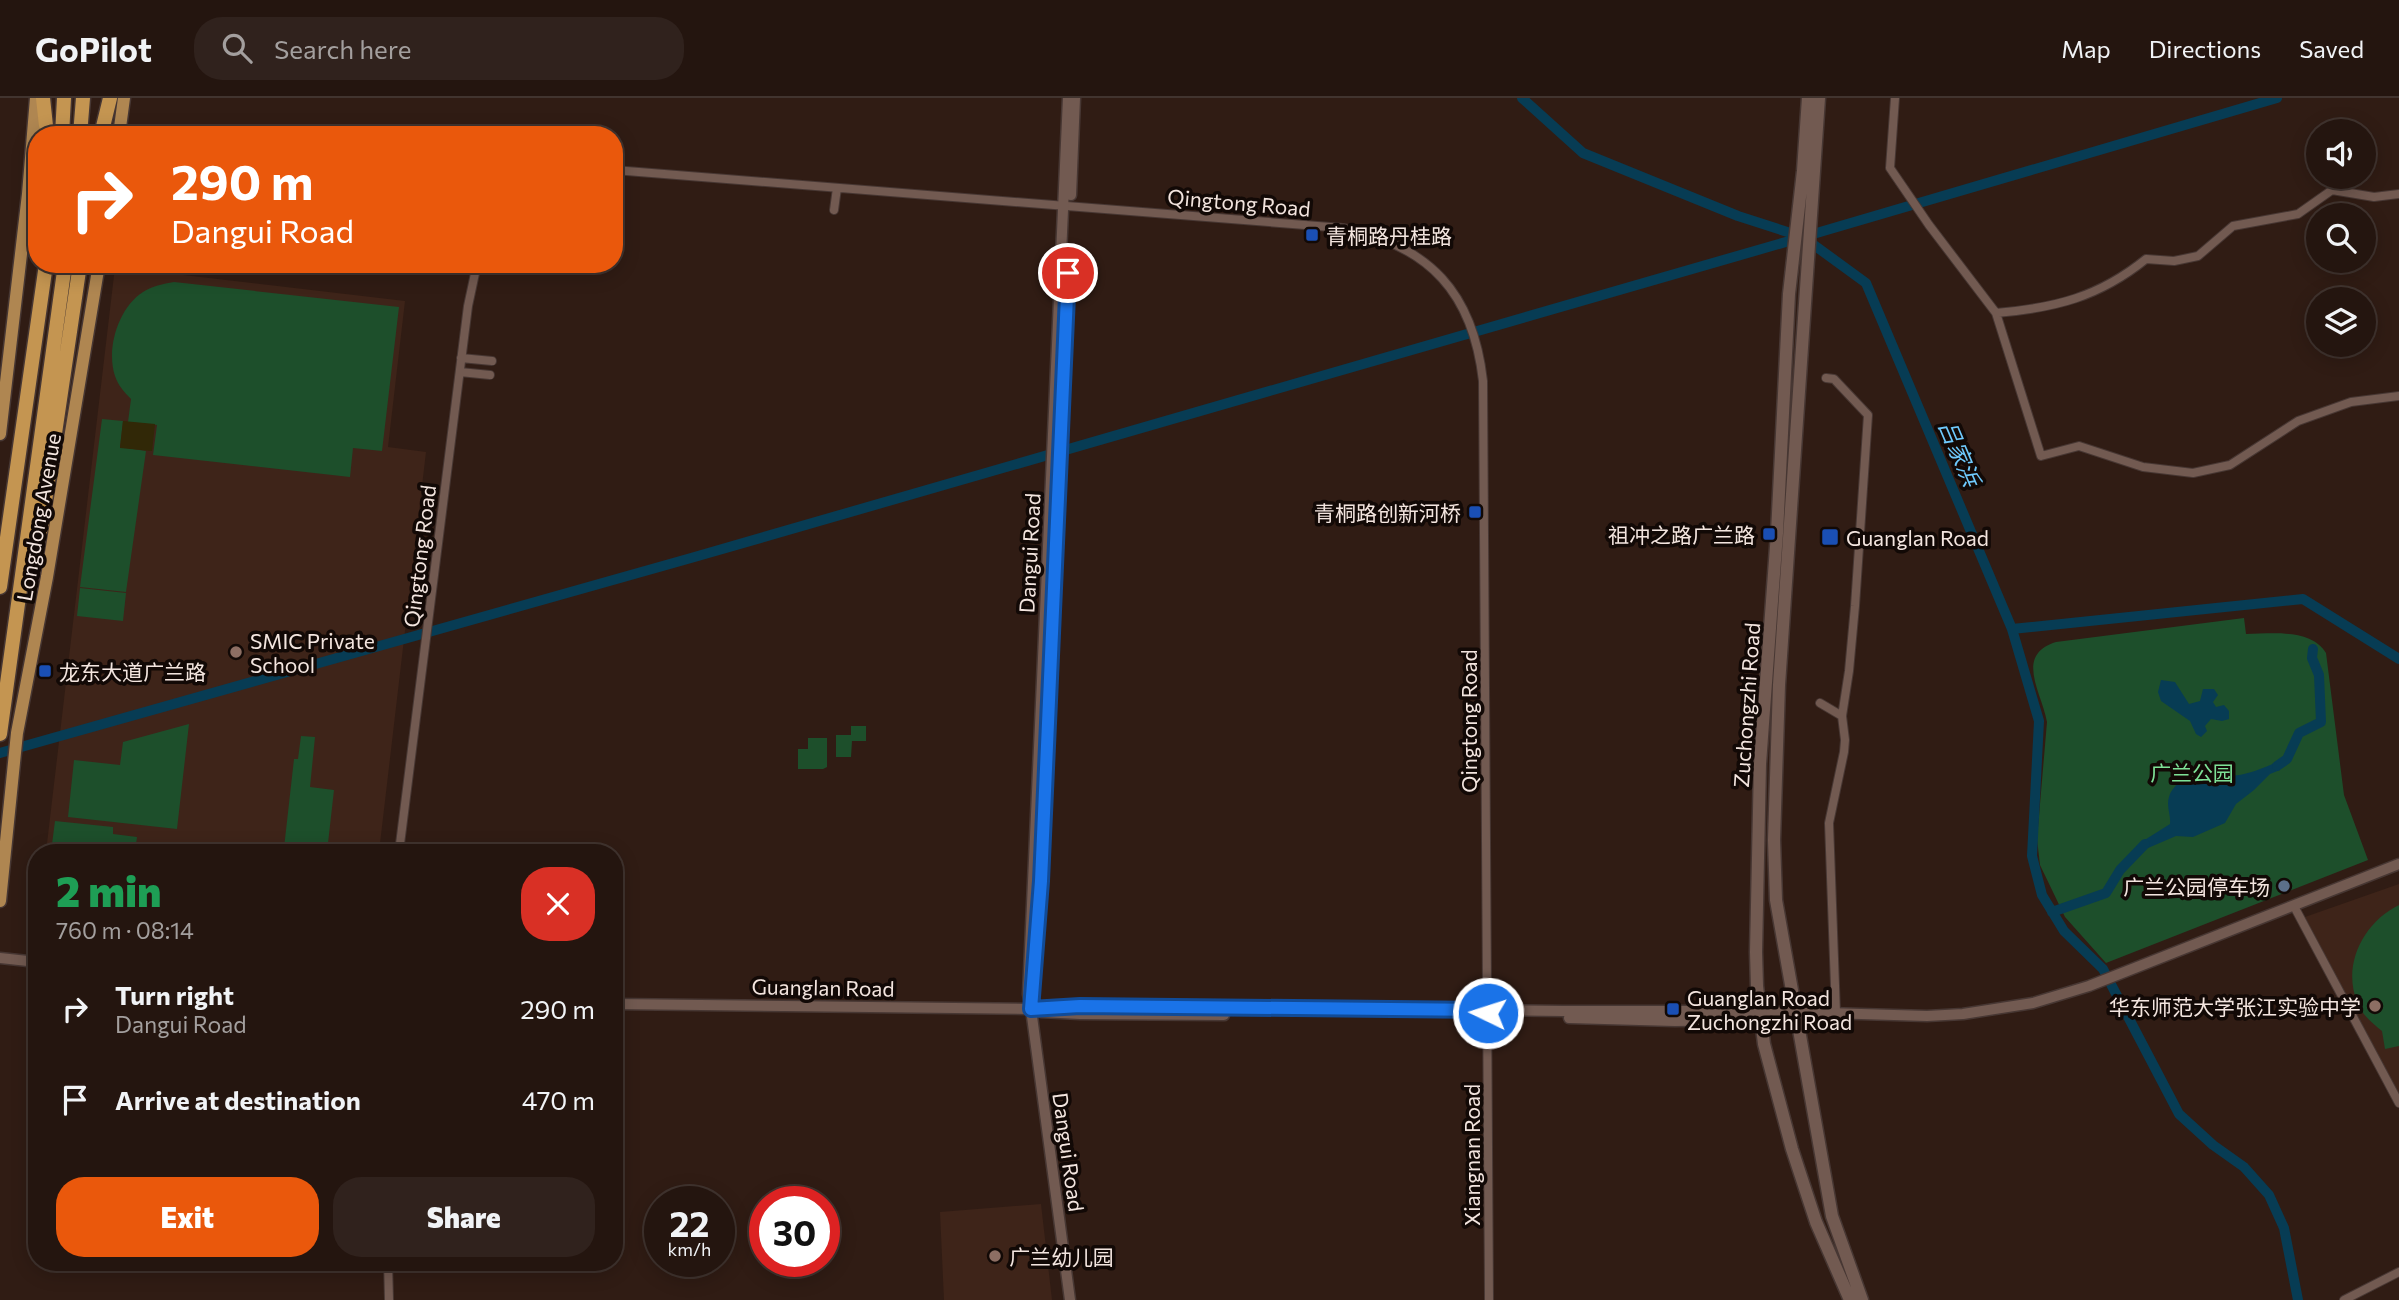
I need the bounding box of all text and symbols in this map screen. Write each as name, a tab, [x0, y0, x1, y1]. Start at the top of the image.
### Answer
search box	[194, 17, 684, 80]
text: GoPilot	[35, 28, 152, 69]
icon: search	[218, 29, 256, 67]
text: Search here	[274, 33, 411, 64]
text: Map	[2061, 34, 2111, 63]
text: Directions	[2149, 34, 2261, 63]
text: Saved	[2299, 34, 2364, 63]
map controls	[2306, 119, 2376, 357]
button: sound	[2306, 119, 2376, 189]
text: 290 m	[171, 150, 313, 210]
icon: right	[56, 154, 147, 245]
street label: Qingtong Road	[1166, 183, 1312, 221]
button: search	[2306, 203, 2376, 273]
text: Dangui Road	[171, 210, 354, 250]
place label: 青桐路丹桂路	[1326, 223, 1452, 248]
marker: 青桐路丹桂路	[1304, 227, 1320, 243]
pin	[1038, 243, 1098, 303]
icon: arrive	[1049, 254, 1087, 292]
button: layers	[2306, 287, 2376, 357]
water label: 吕家浜	[1934, 416, 1987, 492]
street label: Longdong Avenue	[11, 431, 65, 603]
street label: Qingtong Road	[398, 483, 440, 629]
street label: Dangui Road	[1013, 492, 1045, 614]
place label: 青桐路创新河桥	[1314, 500, 1461, 525]
marker: 青桐路创新河桥	[1467, 504, 1483, 520]
place label: 祖冲之路广兰路	[1608, 522, 1755, 547]
place label: Guanglan Road	[1846, 525, 1989, 550]
marker: 祖冲之路广兰路	[1761, 526, 1777, 542]
marker: Guanglan Road	[1820, 527, 1840, 547]
street label: Zuchongzhi Road	[1728, 622, 1764, 788]
place label: SMIC Private School	[250, 628, 375, 677]
marker: SMIC Private School	[228, 644, 244, 660]
street label: Qingtong Road	[1456, 649, 1481, 793]
place label: 龙东大道广兰路	[59, 659, 206, 684]
marker: 龙东大道广兰路	[37, 663, 53, 679]
park label: 广兰公园	[2150, 760, 2234, 785]
text: 2 min	[56, 864, 162, 916]
button: close	[521, 867, 595, 941]
place label: 广兰公园停车场	[2123, 874, 2270, 899]
marker: 广兰公园停车场	[2276, 878, 2292, 894]
text: 760 m · 08:14	[56, 916, 194, 944]
street label: Guanglan Road	[751, 973, 895, 1001]
position arrow	[1451, 976, 1525, 1050]
text: Turn right	[115, 979, 234, 1010]
place label: Guanglan Road Zuchongzhi Road	[1687, 985, 1852, 1034]
icon: right	[56, 990, 94, 1028]
text: 290 m	[520, 993, 595, 1024]
place label: 华东师范大学张江实验中学	[2109, 994, 2361, 1019]
marker: 华东师范大学张江实验中学	[2367, 998, 2383, 1014]
marker: Guanglan Road Zuchongzhi Road	[1665, 1001, 1681, 1017]
text: Dangui Road	[115, 1010, 246, 1038]
icon: arrive	[56, 1081, 94, 1119]
text: Arrive at destination	[115, 1084, 361, 1115]
text: 470 m	[522, 1084, 595, 1115]
street label: Xiangnan Road	[1459, 1084, 1484, 1226]
street label: Dangui Road	[1048, 1091, 1090, 1213]
button: Exit	[56, 1177, 319, 1257]
button: Share	[333, 1177, 595, 1257]
speed limit sign: 30	[749, 1186, 840, 1277]
text: 22	[670, 1201, 709, 1244]
text: km/h	[668, 1238, 711, 1260]
place label: 广兰幼儿园	[1009, 1244, 1114, 1269]
marker: 广兰幼儿园	[987, 1248, 1003, 1264]

